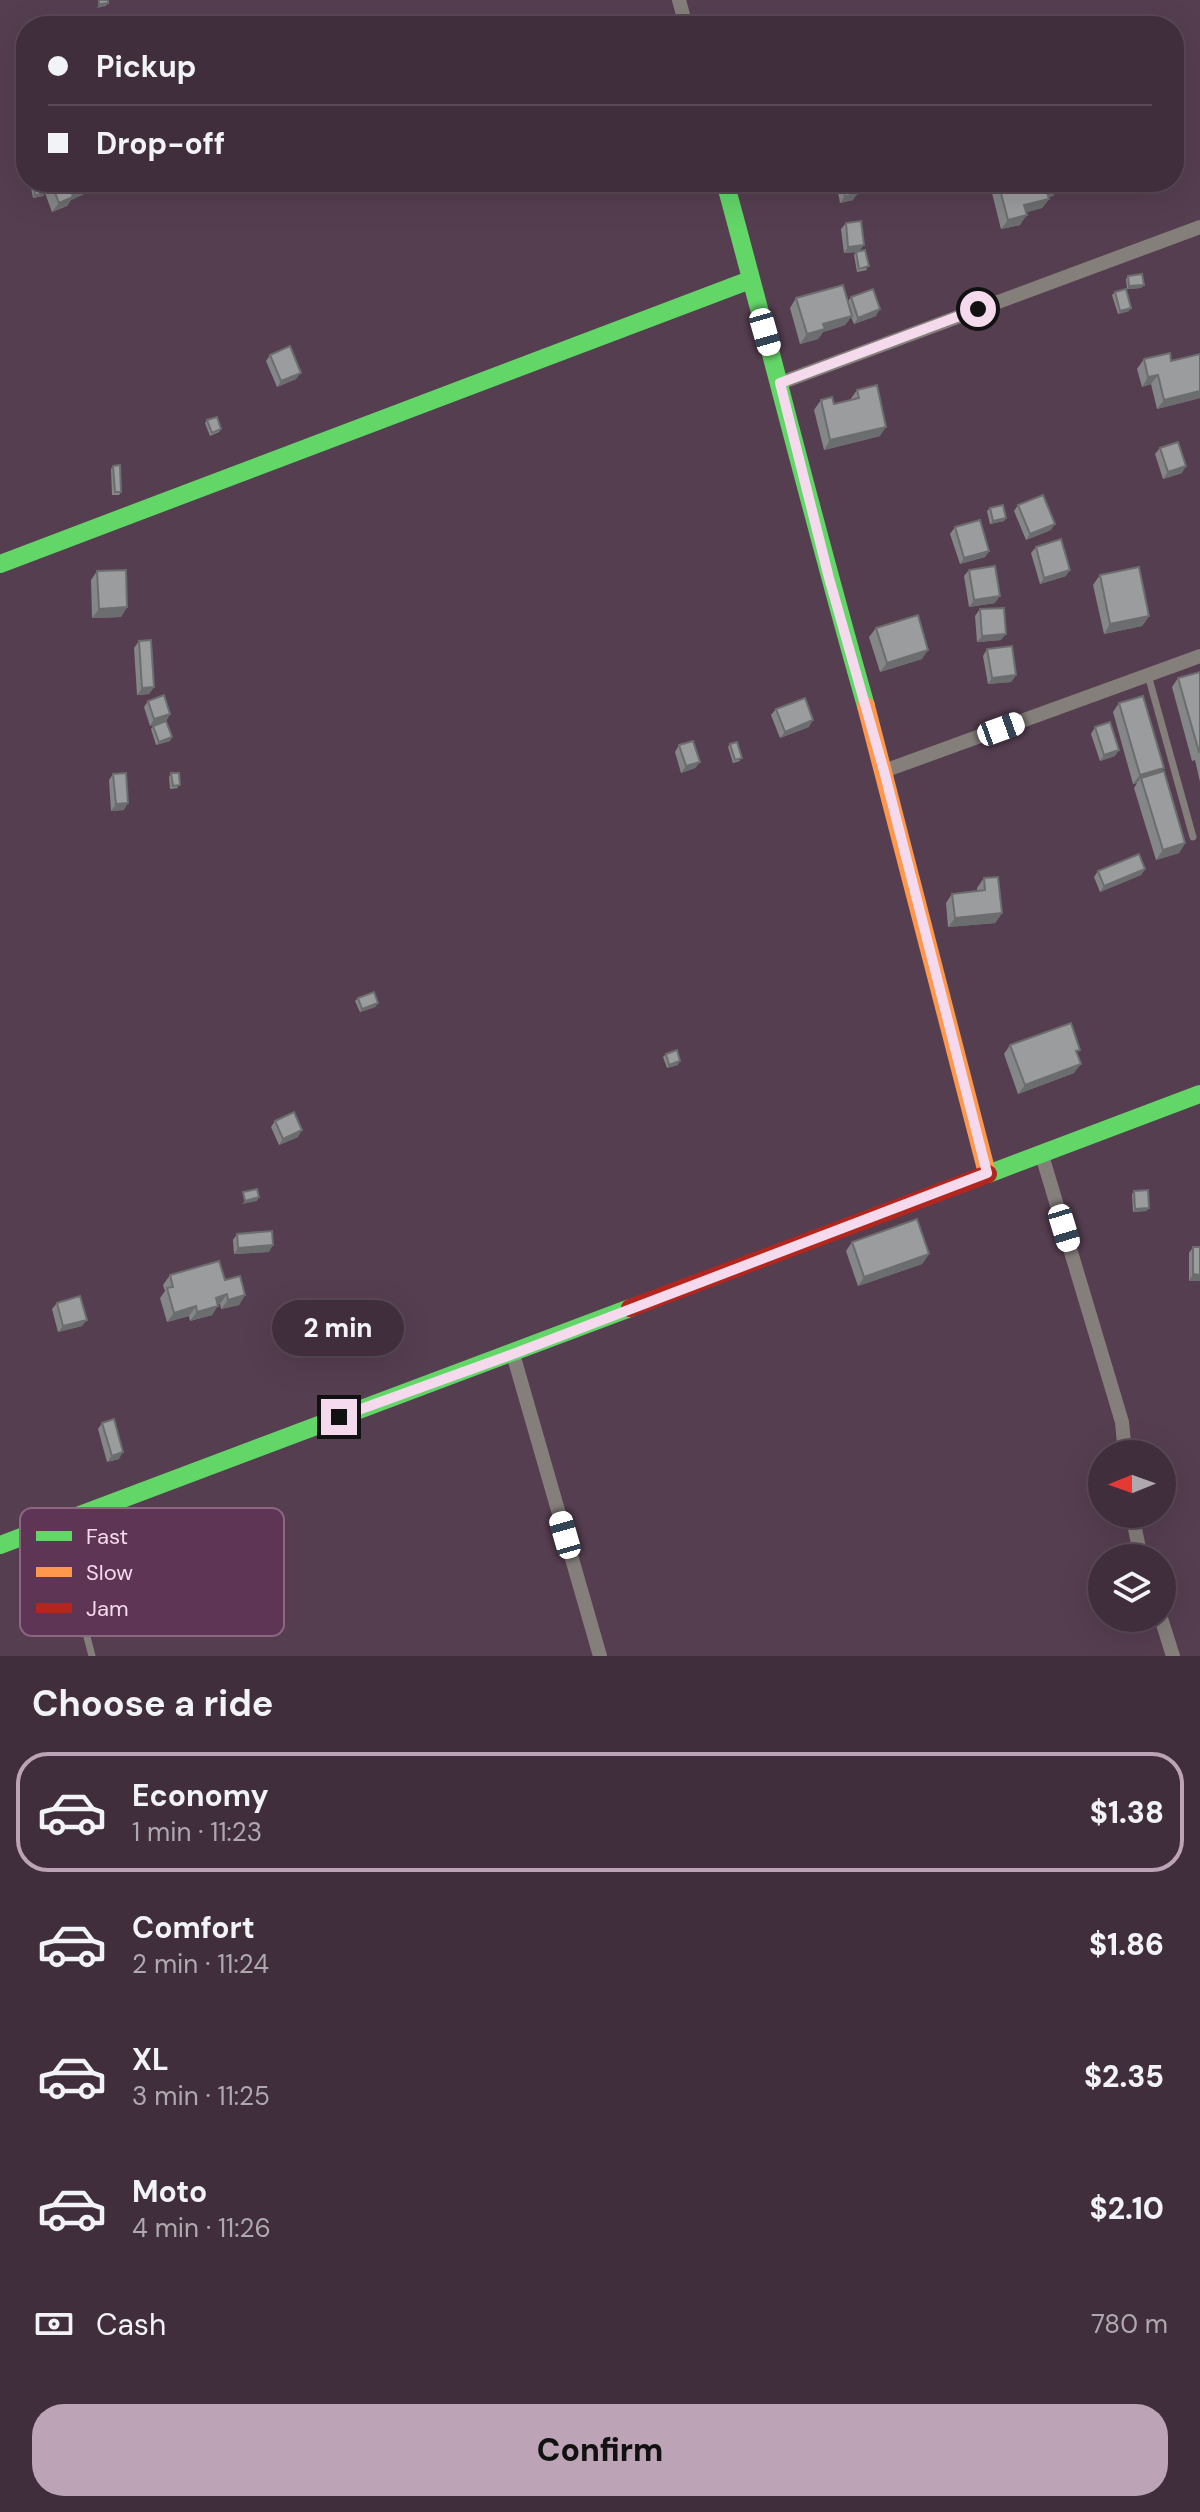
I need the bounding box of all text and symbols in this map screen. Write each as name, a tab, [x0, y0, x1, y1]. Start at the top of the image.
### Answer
text: Pickup	[96, 47, 196, 86]
text: Drop-off	[96, 124, 225, 163]
route start	[960, 291, 996, 327]
car	[747, 306, 783, 358]
car	[974, 710, 1028, 748]
car	[1046, 1202, 1082, 1254]
callout: 2 min	[273, 1301, 405, 1357]
text: 2 min	[303, 1311, 373, 1345]
route end	[321, 1399, 357, 1435]
north arrow	[1088, 1440, 1176, 1528]
map controls	[1088, 1440, 1176, 1632]
legend	[20, 1508, 284, 1636]
car	[547, 1509, 583, 1561]
text: Fast	[86, 1522, 128, 1551]
button: layers	[1088, 1544, 1176, 1632]
text: Slow	[86, 1558, 133, 1587]
text: Jam	[86, 1594, 129, 1623]
text: Choose a ride	[32, 1680, 273, 1727]
icon: car	[36, 1776, 108, 1848]
text: Economy	[132, 1776, 269, 1815]
text: $1.38	[1090, 1793, 1164, 1832]
text: 1 min · 11:23	[132, 1815, 262, 1849]
icon: car	[36, 1908, 108, 1980]
text: Comfort	[132, 1908, 255, 1947]
text: $1.86	[1089, 1925, 1164, 1964]
text: 2 min · 11:24	[132, 1947, 269, 1981]
icon: car	[36, 2040, 108, 2112]
text: XL	[132, 2040, 169, 2079]
text: $2.35	[1084, 2057, 1164, 2096]
text: 3 min · 11:25	[132, 2079, 270, 2113]
icon: car	[36, 2172, 108, 2244]
text: Moto	[132, 2172, 207, 2211]
text: $2.10	[1090, 2189, 1164, 2228]
text: 4 min · 11:26	[132, 2211, 271, 2245]
icon: cash	[32, 2302, 76, 2346]
text: Cash	[96, 2305, 166, 2344]
text: 780 m	[1091, 2307, 1168, 2341]
button: Confirm	[32, 2404, 1168, 2496]

